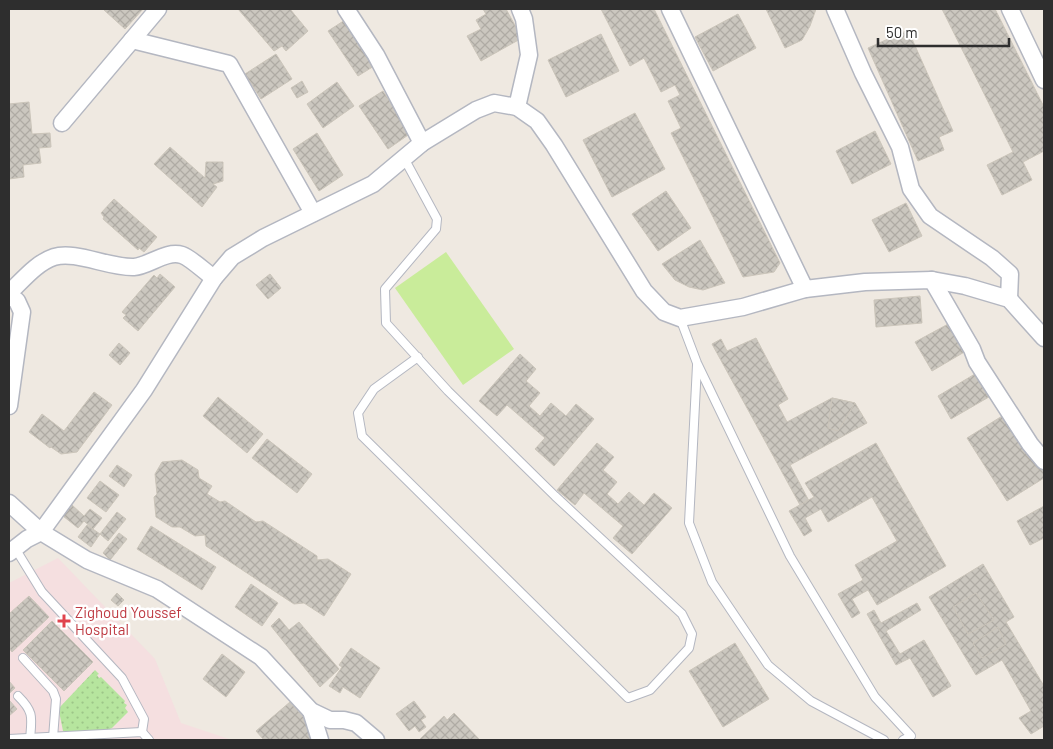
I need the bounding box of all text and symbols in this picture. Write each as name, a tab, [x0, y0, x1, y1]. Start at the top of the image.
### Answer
scale bar	[878, 15, 1009, 47]
text: 50 m	[886, 23, 918, 41]
place label: Zighoud Youssef Hospital	[75, 603, 182, 638]
marker: Zighoud Youssef Hospital	[57, 614, 71, 628]

